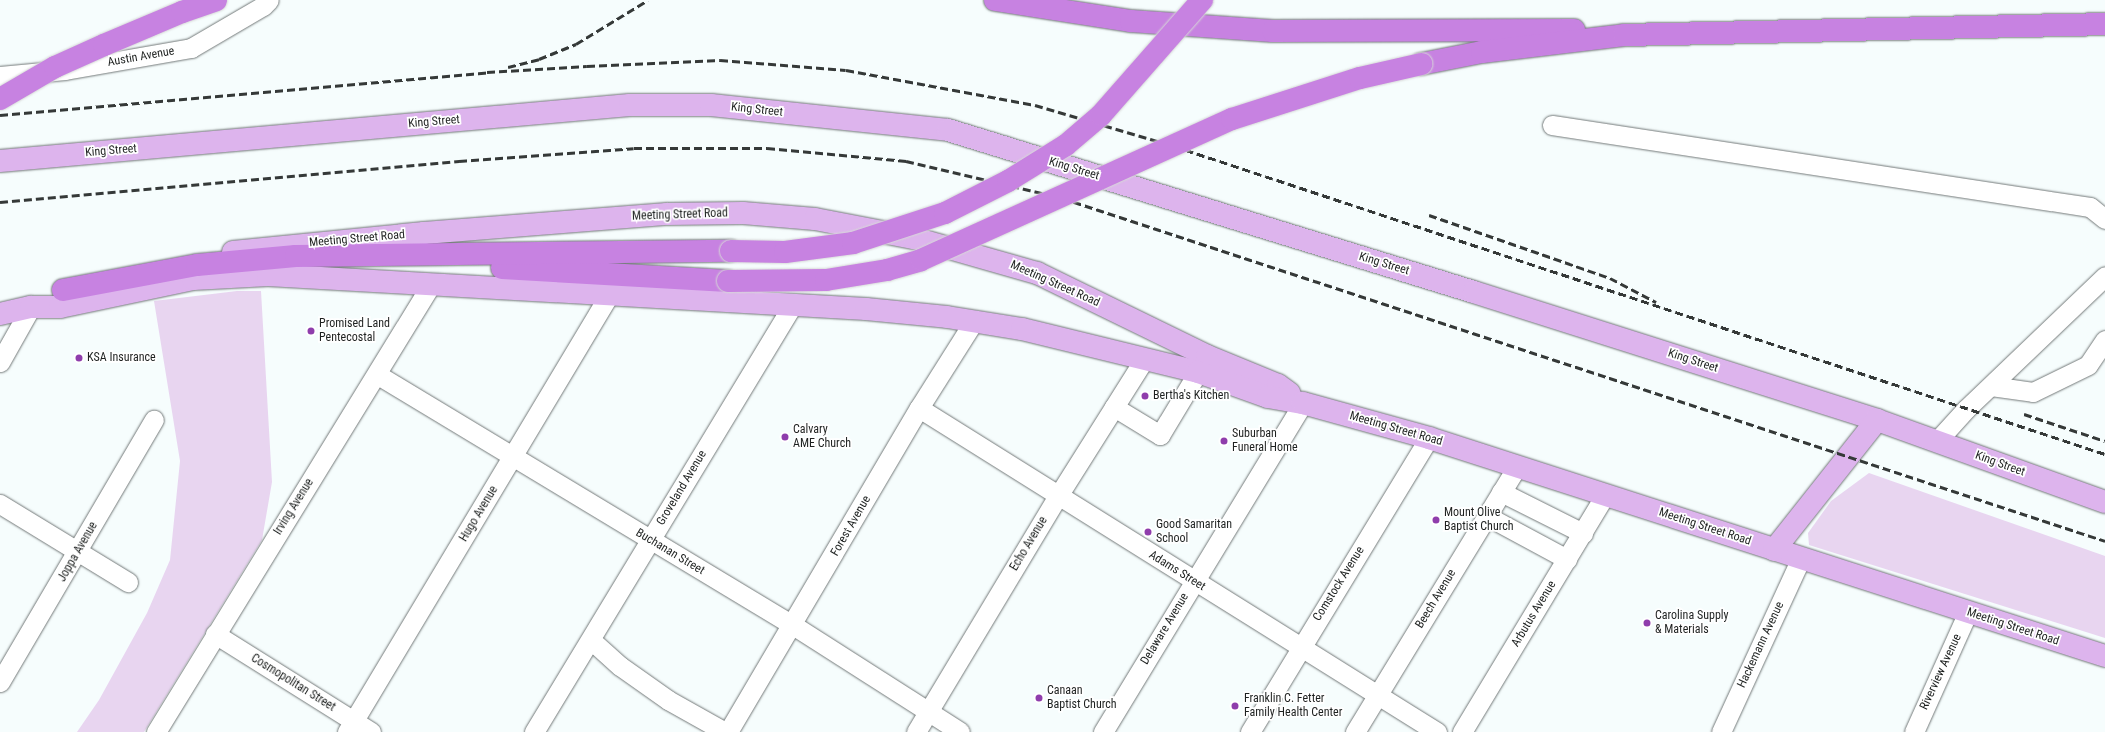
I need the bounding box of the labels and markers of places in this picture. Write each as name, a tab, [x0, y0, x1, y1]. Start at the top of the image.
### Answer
place label: Promised Land Pentecostal	[319, 317, 390, 345]
marker: Promised Land Pentecostal	[306, 326, 316, 336]
place label: KSA Insurance	[87, 351, 156, 365]
marker: KSA Insurance	[74, 353, 84, 363]
place label: Bertha's Kitchen	[1153, 389, 1229, 403]
marker: Bertha's Kitchen	[1140, 391, 1150, 401]
place label: Calvary AME Church	[793, 423, 851, 451]
place label: Suburban Funeral Home	[1232, 427, 1298, 455]
marker: Calvary AME Church	[780, 432, 790, 442]
marker: Suburban Funeral Home	[1219, 436, 1229, 446]
place label: Mount Olive Baptist Church	[1444, 506, 1514, 534]
marker: Mount Olive Baptist Church	[1431, 515, 1441, 525]
place label: Good Samaritan School	[1156, 518, 1232, 546]
marker: Good Samaritan School	[1143, 527, 1153, 537]
place label: Carolina Supply & Materials	[1655, 609, 1729, 637]
marker: Carolina Supply & Materials	[1642, 618, 1652, 628]
place label: Canaan Baptist Church	[1047, 684, 1117, 712]
place label: Franklin C. Fetter Family Health Center	[1244, 692, 1342, 720]
marker: Canaan Baptist Church	[1034, 693, 1044, 703]
marker: Franklin C. Fetter Family Health Center	[1229, 700, 1241, 712]

